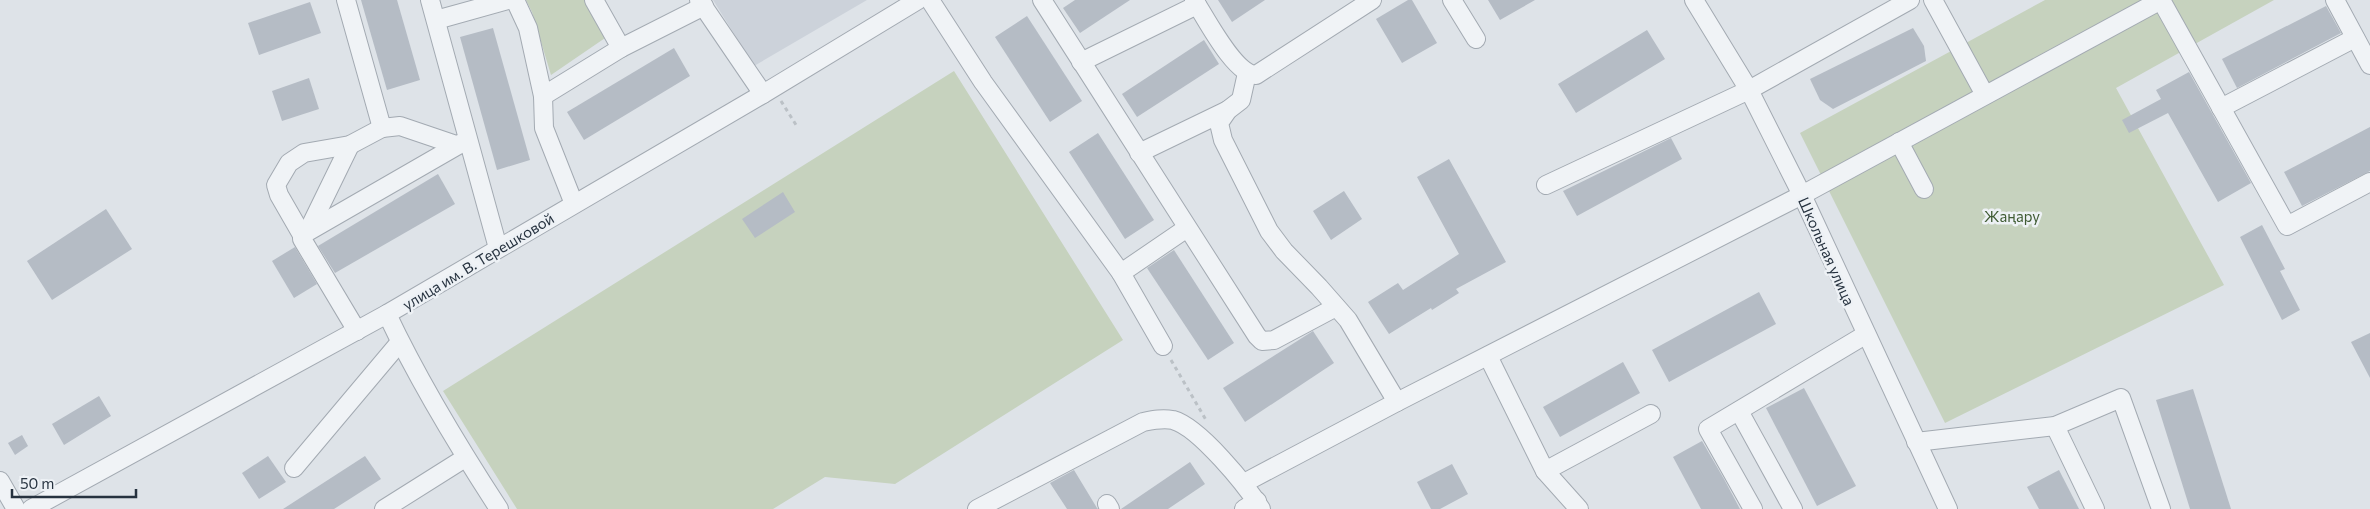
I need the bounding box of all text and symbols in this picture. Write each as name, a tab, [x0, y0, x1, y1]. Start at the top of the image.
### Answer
street label: Школьная улица	[1795, 194, 1859, 308]
park label: Жаңару	[1984, 207, 2040, 225]
street label: улица им. В. Терешковой	[399, 209, 557, 313]
scale bar	[12, 466, 136, 498]
text: 50 m	[20, 474, 54, 492]

